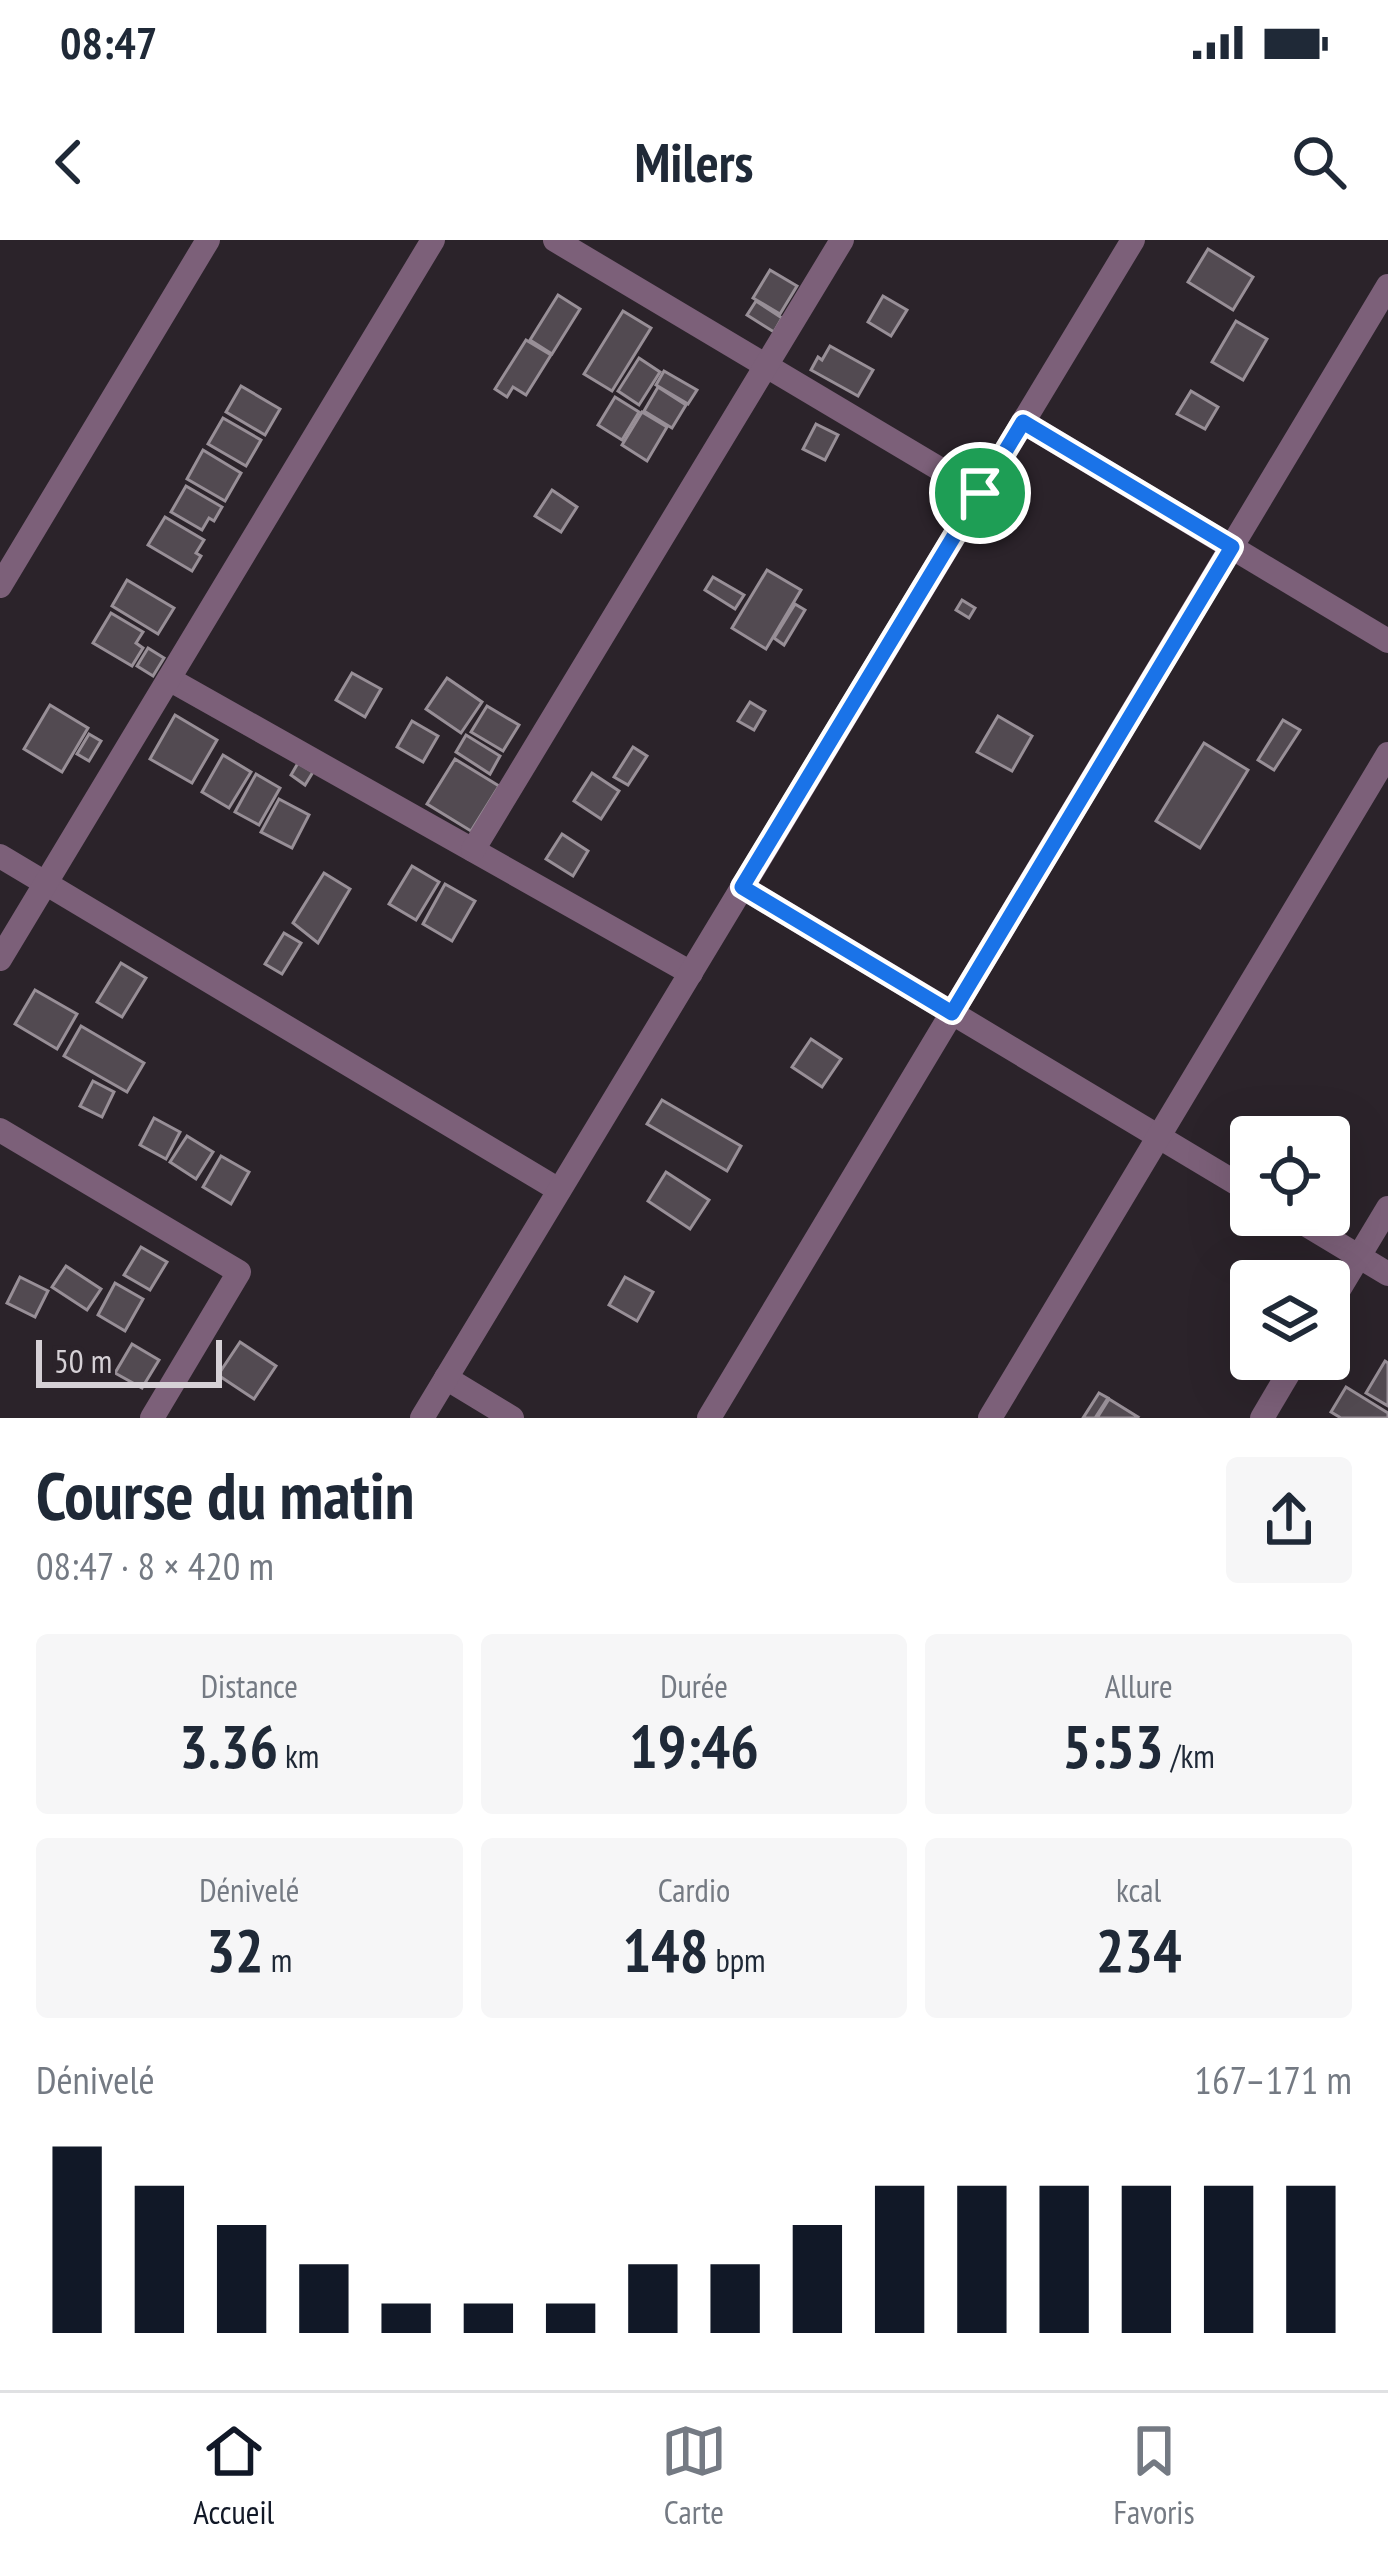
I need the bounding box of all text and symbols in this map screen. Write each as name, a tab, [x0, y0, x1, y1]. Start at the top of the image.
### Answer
text: 08:47	[60, 13, 157, 71]
text: Milers	[635, 127, 753, 197]
icon: back	[36, 129, 102, 195]
icon: search	[1286, 129, 1352, 195]
pin	[929, 442, 1031, 544]
icon: arrive	[947, 460, 1013, 526]
map controls	[1230, 1116, 1350, 1380]
button: locate	[1230, 1116, 1350, 1236]
button: layers	[1230, 1260, 1350, 1380]
scale bar	[36, 1334, 222, 1387]
text: 50 m	[54, 1339, 112, 1382]
text: Course du matin	[36, 1452, 414, 1537]
button: share	[1226, 1457, 1352, 1583]
text: 08:47 · 8 × 420 m	[36, 1540, 274, 1591]
text: Distance	[201, 1664, 298, 1707]
text: Durée	[660, 1664, 728, 1707]
text: Allure	[1105, 1664, 1173, 1707]
text: 3.36	[179, 1707, 278, 1785]
text: 19:46	[629, 1707, 759, 1785]
text: 5:53	[1063, 1707, 1164, 1785]
text: km	[278, 1734, 319, 1777]
text: /km	[1164, 1734, 1215, 1777]
text: Dénivelé	[199, 1868, 300, 1911]
text: Cardio	[658, 1868, 730, 1911]
text: kcal	[1116, 1868, 1161, 1911]
text: 32	[206, 1911, 264, 1989]
text: 148	[622, 1911, 708, 1989]
text: 234	[1096, 1911, 1182, 1989]
text: m	[264, 1938, 292, 1981]
text: bpm	[708, 1938, 766, 1981]
text: Dénivelé	[36, 2054, 155, 2105]
text: 167–171 m	[1194, 2054, 1352, 2105]
tab: Accueil	[193, 2418, 274, 2533]
tab: Carte	[661, 2418, 727, 2533]
tab: Favoris	[1113, 2418, 1195, 2533]

